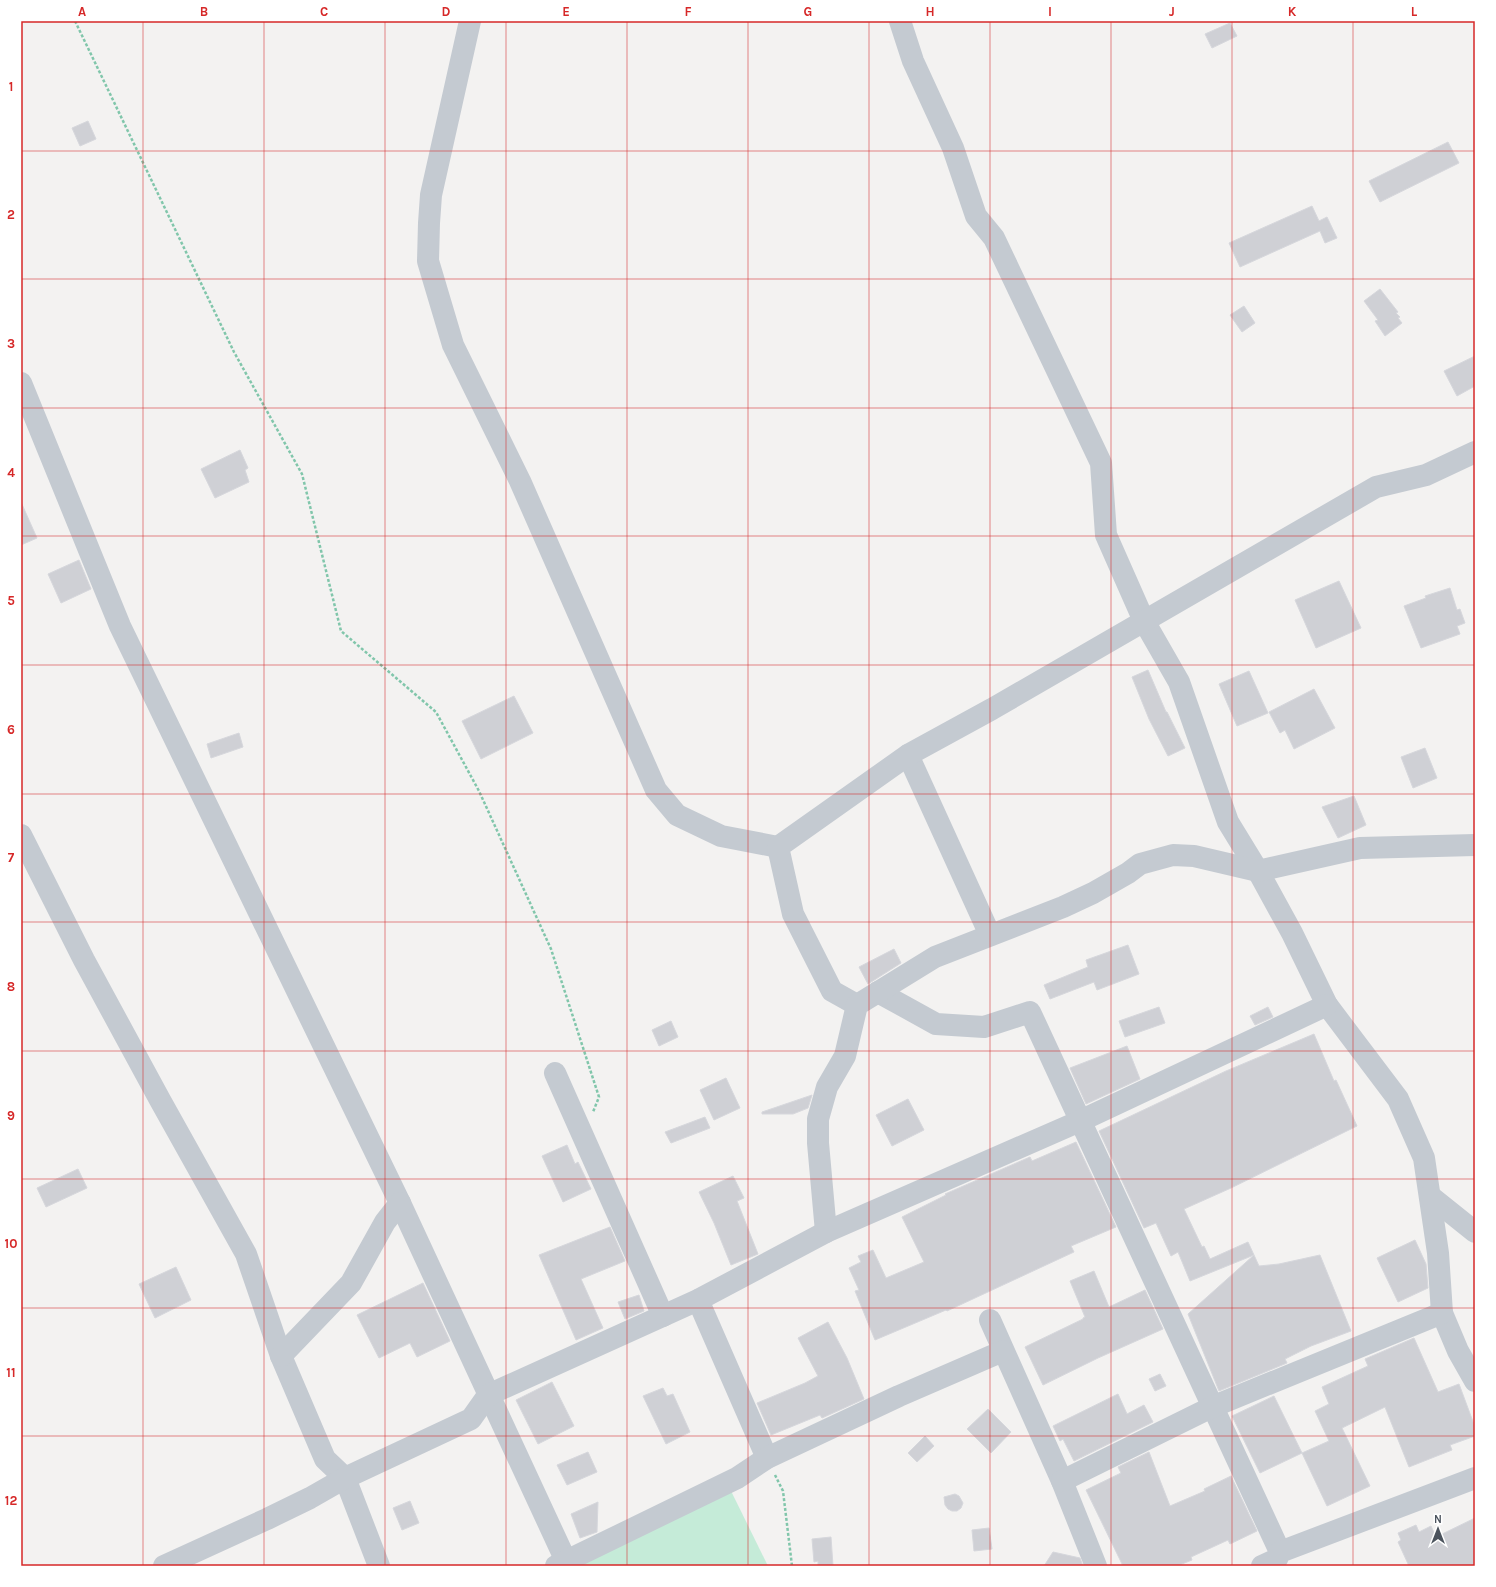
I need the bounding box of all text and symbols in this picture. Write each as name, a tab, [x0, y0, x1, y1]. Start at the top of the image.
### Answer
text: A	[78, 4, 86, 19]
text: B	[200, 4, 208, 19]
text: C	[320, 4, 328, 19]
text: D	[442, 4, 451, 19]
text: E	[562, 4, 570, 19]
text: F	[684, 4, 692, 19]
text: G	[804, 4, 812, 19]
text: H	[925, 4, 935, 19]
text: I	[1048, 4, 1052, 19]
text: J	[1169, 4, 1175, 19]
text: K	[1288, 4, 1297, 19]
text: L	[1411, 4, 1418, 19]
text: 1	[9, 79, 13, 94]
text: 2	[7, 207, 15, 222]
text: 3	[7, 336, 15, 351]
text: 4	[7, 465, 15, 480]
text: 5	[7, 593, 15, 608]
text: 6	[7, 722, 15, 737]
text: 7	[8, 850, 15, 865]
text: 8	[7, 979, 15, 994]
text: 9	[7, 1108, 15, 1123]
text: 10	[5, 1236, 17, 1251]
text: 11	[6, 1365, 16, 1380]
text: 12	[5, 1493, 17, 1508]
north arrow	[1418, 1509, 1458, 1549]
text: N	[1434, 1513, 1442, 1526]

